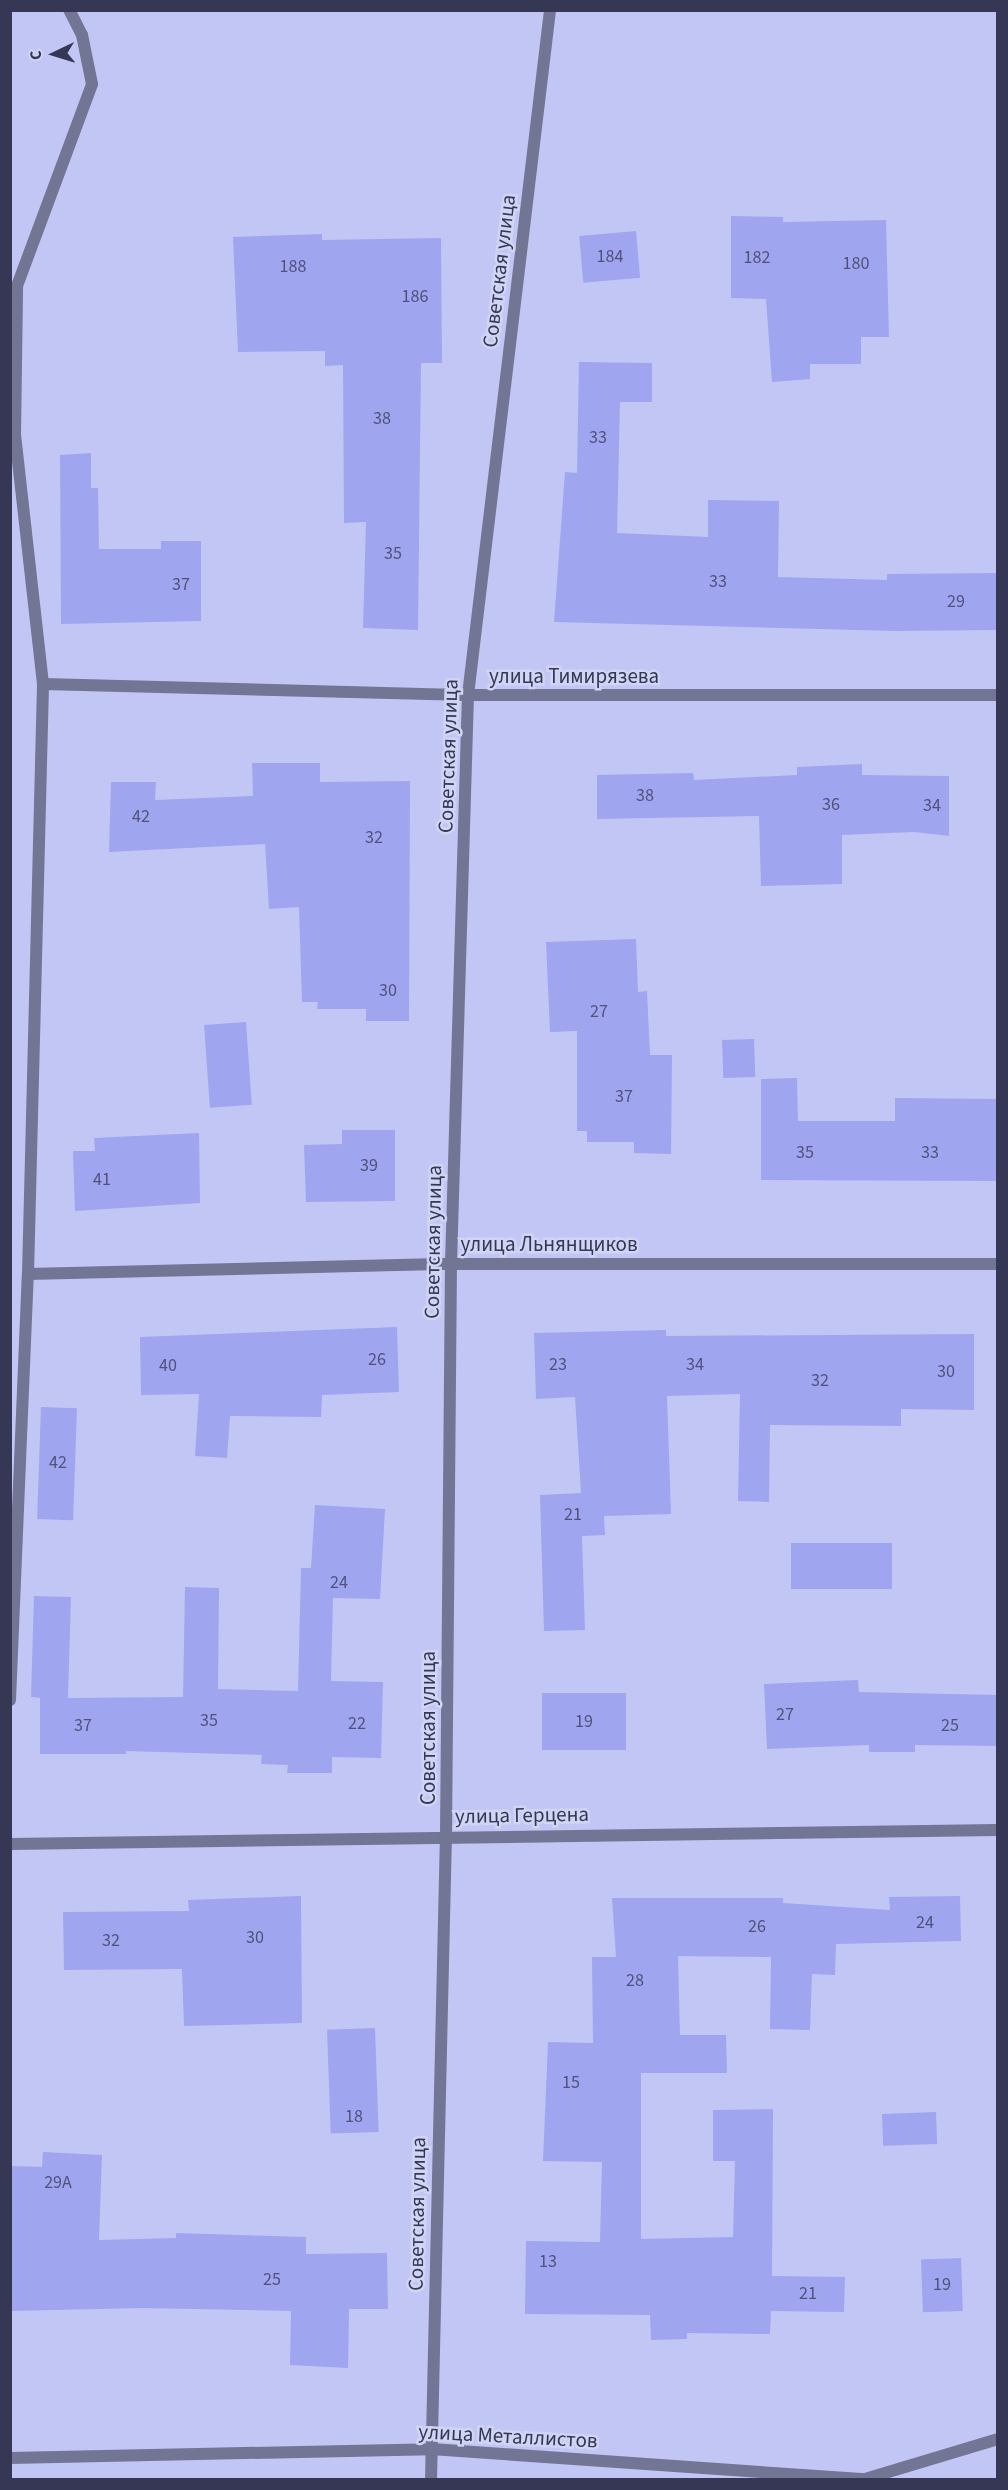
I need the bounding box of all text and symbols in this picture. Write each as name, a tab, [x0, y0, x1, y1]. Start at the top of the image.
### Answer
north arrow	[24, 24, 84, 84]
text: С	[25, 50, 47, 61]
street label: Советская улица	[477, 193, 521, 349]
house number: 184	[597, 246, 623, 268]
house number: 182	[744, 247, 770, 269]
house number: 180	[843, 253, 869, 275]
house number: 188	[280, 256, 306, 278]
house number: 186	[402, 286, 428, 308]
house number: 38	[373, 408, 391, 430]
house number: 33	[589, 427, 607, 449]
house number: 35	[384, 543, 402, 565]
house number: 33	[709, 571, 727, 593]
house number: 37	[172, 574, 190, 596]
house number: 29	[947, 591, 965, 613]
street label: улица Тимирязева	[489, 663, 659, 689]
street label: Советская улица	[433, 679, 463, 833]
house number: 38	[636, 785, 654, 807]
house number: 36	[822, 794, 840, 816]
house number: 34	[923, 795, 941, 817]
house number: 42	[132, 806, 150, 828]
house number: 32	[365, 827, 383, 849]
house number: 30	[379, 980, 397, 1002]
house number: 27	[590, 1001, 608, 1023]
house number: 37	[615, 1086, 633, 1108]
house number: 35	[796, 1142, 814, 1164]
house number: 33	[921, 1142, 939, 1164]
house number: 39	[360, 1155, 378, 1177]
street label: Советская улица	[419, 1165, 447, 1319]
house number: 41	[93, 1169, 111, 1191]
street label: улица Льнянщиков	[460, 1231, 638, 1257]
house number: 26	[368, 1349, 386, 1371]
house number: 23	[549, 1354, 567, 1376]
house number: 34	[686, 1354, 704, 1376]
house number: 40	[159, 1355, 177, 1377]
house number: 30	[937, 1361, 955, 1383]
house number: 32	[811, 1370, 829, 1392]
house number: 42	[49, 1452, 67, 1474]
house number: 21	[564, 1504, 582, 1526]
house number: 24	[330, 1572, 348, 1594]
street label: Советская улица	[415, 1651, 441, 1805]
house number: 27	[776, 1704, 794, 1726]
house number: 35	[200, 1710, 218, 1732]
house number: 19	[575, 1711, 593, 1733]
house number: 22	[348, 1713, 366, 1735]
house number: 37	[74, 1715, 92, 1737]
house number: 25	[941, 1715, 959, 1737]
street label: улица Герцена	[455, 1801, 589, 1829]
house number: 24	[916, 1912, 934, 1934]
house number: 26	[748, 1916, 766, 1938]
house number: 30	[246, 1927, 264, 1949]
house number: 32	[102, 1930, 120, 1952]
house number: 28	[626, 1970, 644, 1992]
house number: 15	[562, 2072, 580, 2094]
house number: 18	[345, 2106, 363, 2128]
street label: Советская улица	[403, 2137, 431, 2291]
house number: 29А	[44, 2172, 72, 2194]
house number: 13	[539, 2251, 557, 2273]
house number: 25	[263, 2269, 281, 2291]
house number: 19	[933, 2274, 951, 2296]
house number: 21	[799, 2283, 817, 2305]
street label: улица Металлистов	[418, 2419, 598, 2453]

